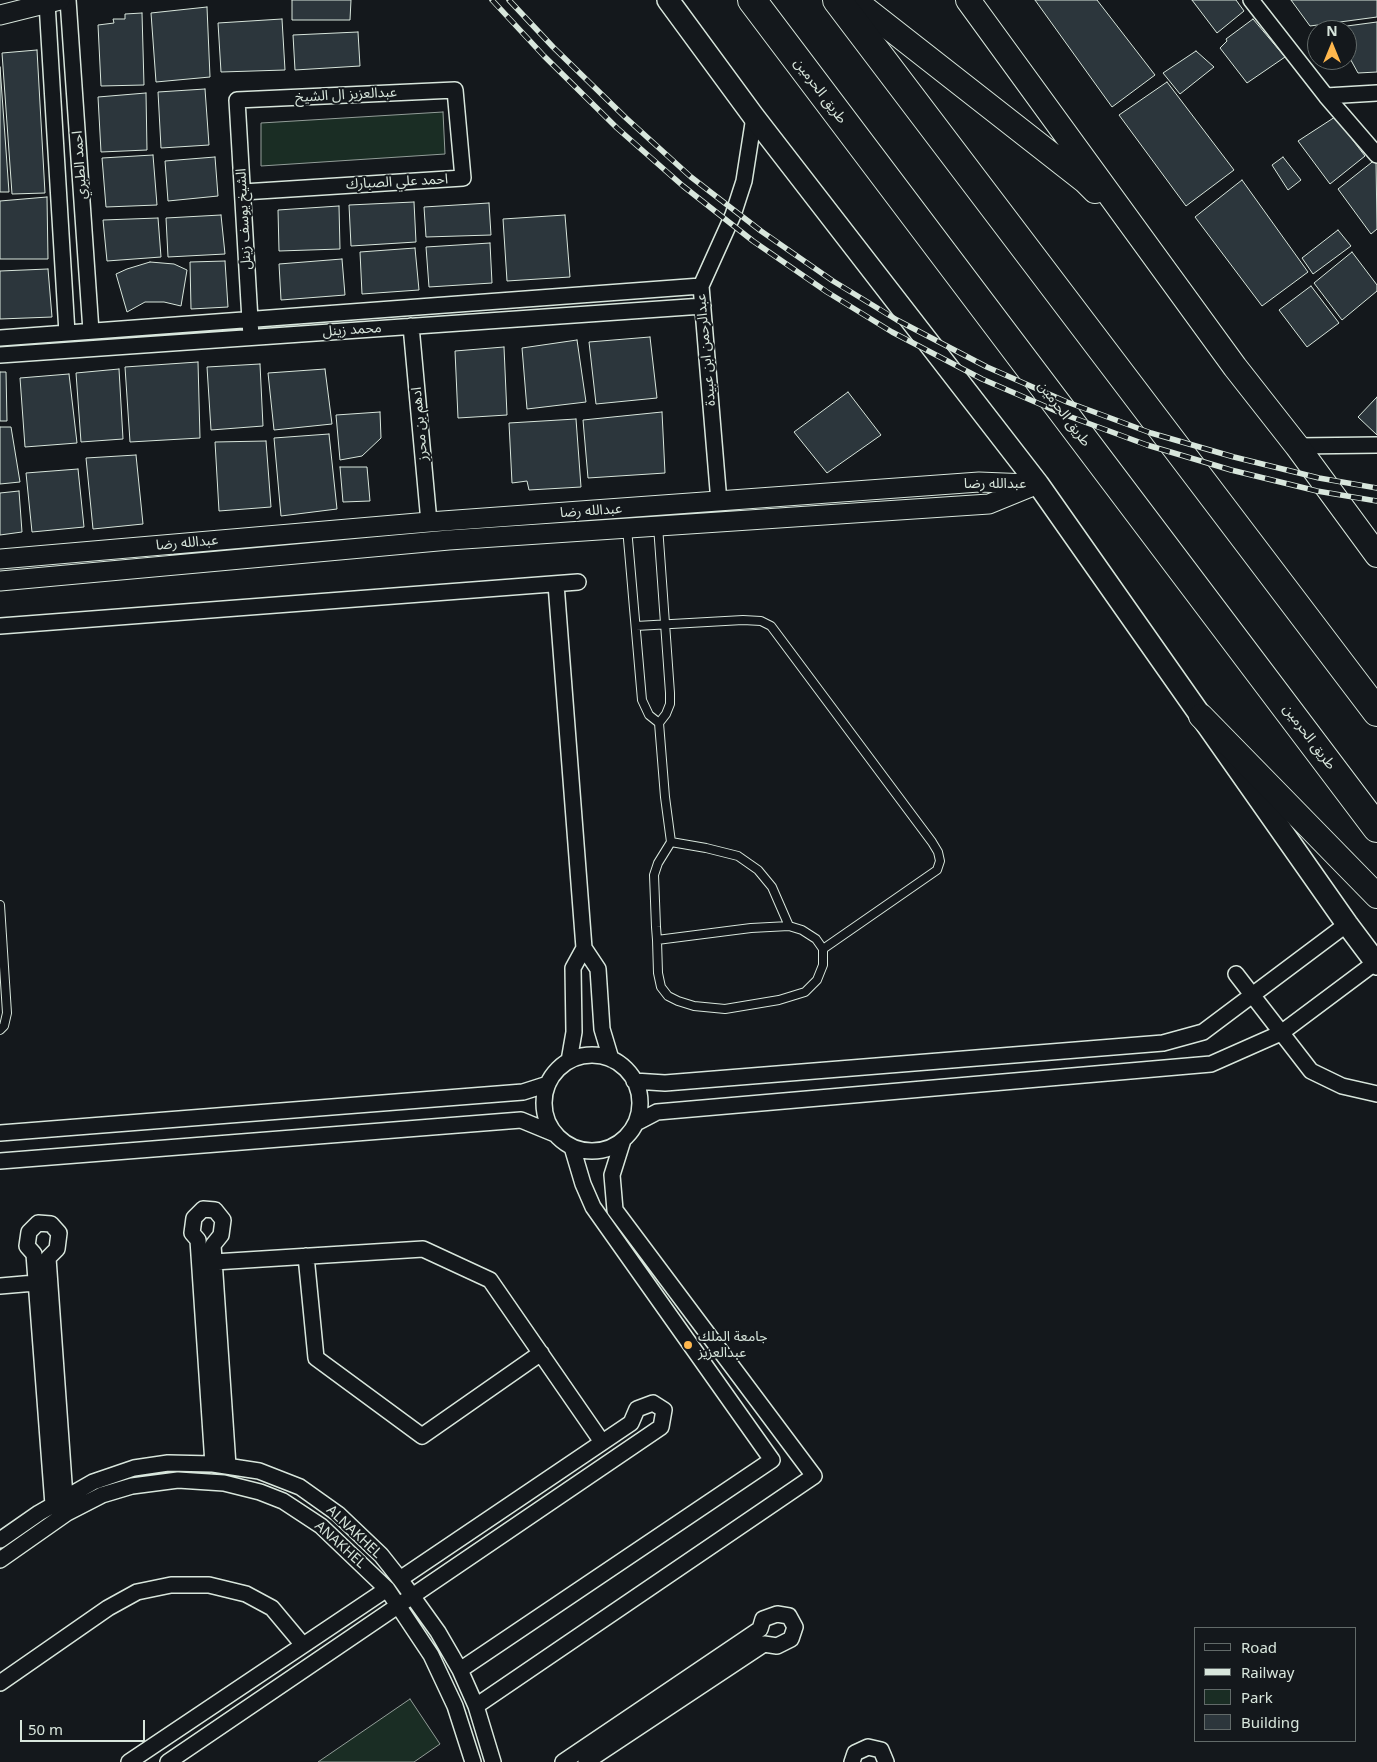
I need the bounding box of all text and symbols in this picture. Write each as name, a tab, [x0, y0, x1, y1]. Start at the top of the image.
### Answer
north arrow	[1307, 20, 1357, 70]
text: N	[1326, 21, 1338, 40]
street label: طريق الحرمين	[790, 55, 850, 127]
street label: عبدالعزيز ال الشيخ	[295, 84, 397, 106]
street label: احمد الطبري	[69, 130, 91, 200]
street label: الشيخ يوسف زينل	[233, 168, 255, 270]
street label: احمد علي الصبارك	[346, 171, 448, 193]
street label: عبدالرحمن ابن عبيدة	[693, 293, 719, 407]
street label: محمد زينل	[322, 320, 382, 340]
street label: طريق الحرمين	[1034, 378, 1094, 450]
street label: ادهم بن محرز	[408, 386, 432, 462]
street label: عبدالله رضا	[964, 476, 1026, 492]
street label: عبدالله رضا	[559, 500, 623, 522]
street label: عبدالله رضا	[155, 532, 219, 554]
street label: طريق الحرمين	[1279, 701, 1339, 773]
place label: جامعة الملك عبدالعزيز	[698, 1329, 768, 1361]
marker: جامعة الملك عبدالعزيز	[682, 1339, 694, 1351]
street label: ALNAKHEL	[323, 1502, 385, 1562]
street label: ANAKHEL	[311, 1518, 369, 1572]
legend	[1194, 1627, 1357, 1742]
text: Road	[1241, 1637, 1277, 1657]
text: Railway	[1241, 1662, 1294, 1682]
text: Park	[1241, 1687, 1273, 1707]
scale bar	[22, 1710, 148, 1742]
text: Building	[1241, 1712, 1299, 1732]
text: 50 m	[28, 1719, 63, 1739]

